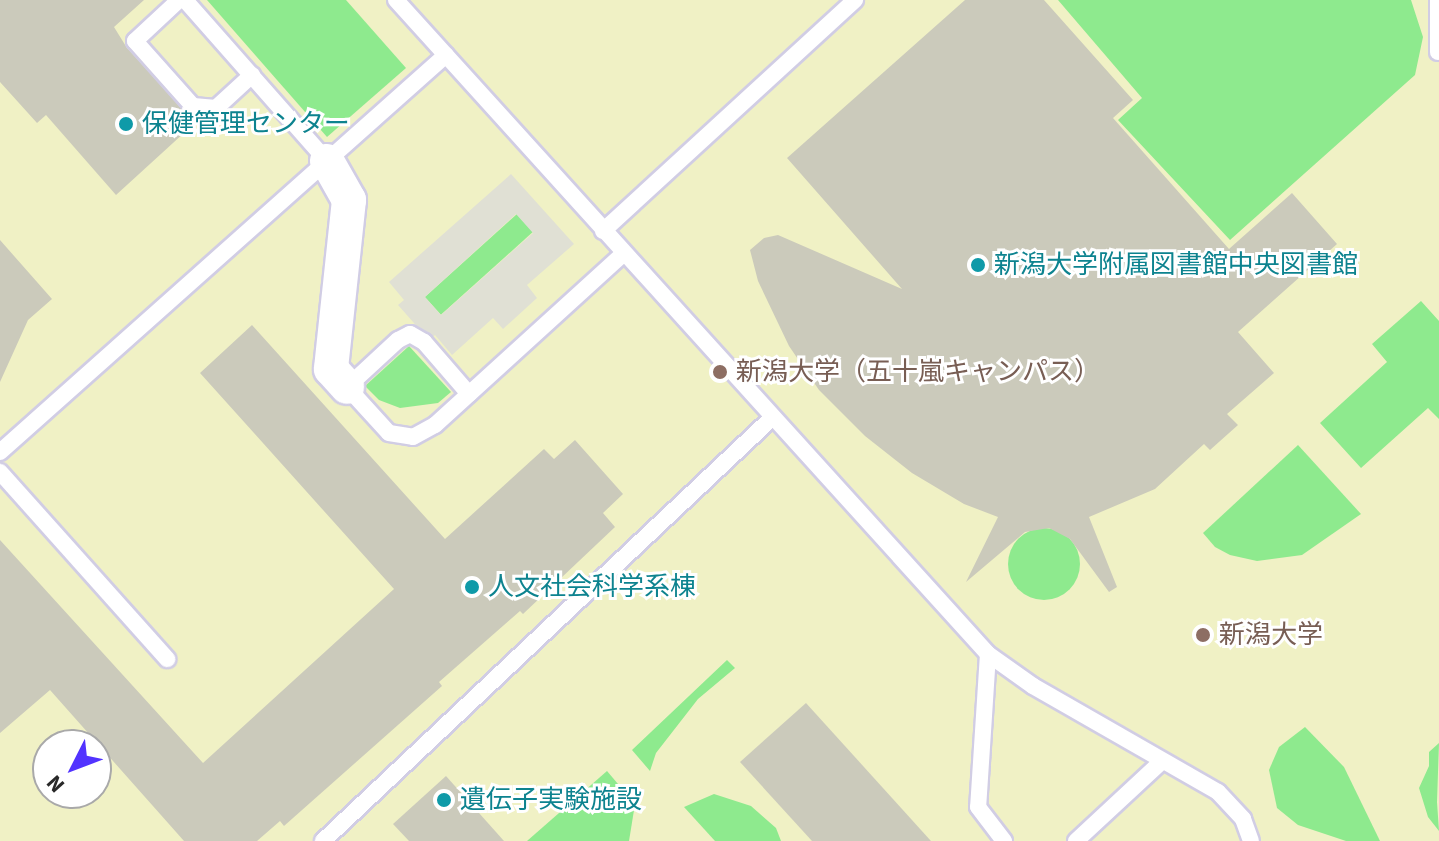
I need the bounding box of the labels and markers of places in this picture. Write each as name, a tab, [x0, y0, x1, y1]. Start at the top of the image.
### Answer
place label: 保健管理センター	[142, 108, 350, 140]
marker: 保健管理センター	[117, 115, 135, 133]
place label: 新潟大学附属図書館中央図書館	[994, 249, 1358, 281]
marker: 新潟大学附属図書館中央図書館	[969, 256, 987, 274]
place label: 新潟大学（五十嵐キャンパス）	[736, 356, 1100, 388]
marker: 新潟大学（五十嵐キャンパス）	[711, 363, 729, 381]
place label: 人文社会科学系棟	[488, 571, 696, 603]
marker: 人文社会科学系棟	[463, 578, 481, 596]
place label: 新潟大学	[1219, 619, 1323, 651]
marker: 新潟大学	[1194, 626, 1212, 644]
place label: 遺伝子実験施設	[460, 784, 642, 816]
marker: 遺伝子実験施設	[435, 791, 453, 809]

